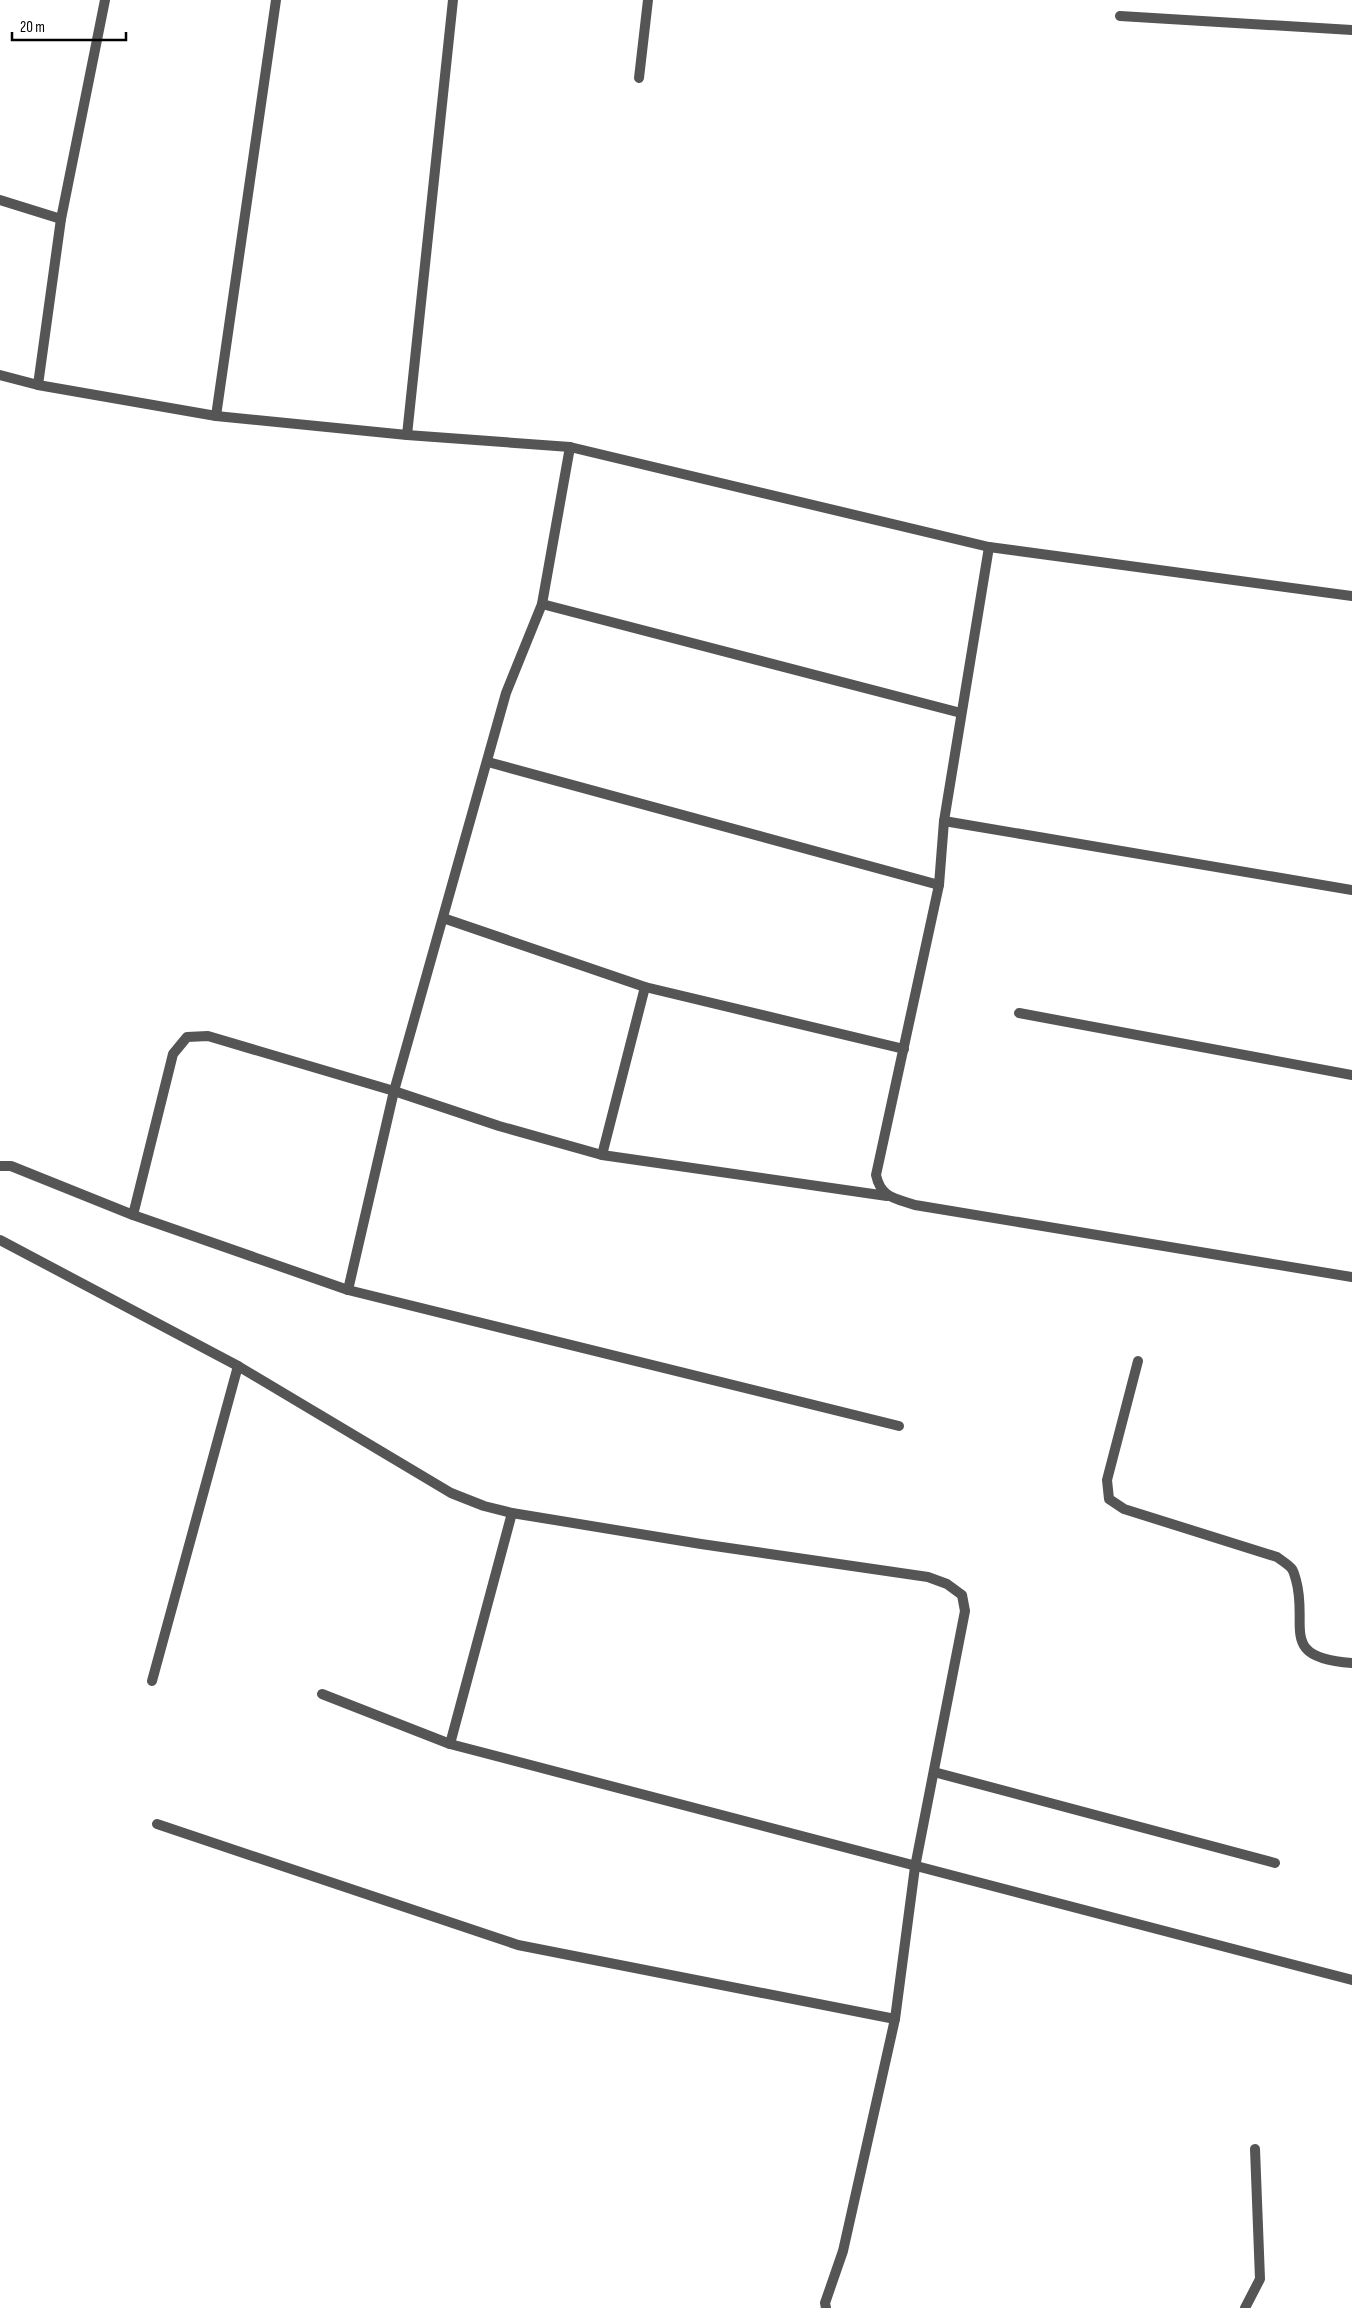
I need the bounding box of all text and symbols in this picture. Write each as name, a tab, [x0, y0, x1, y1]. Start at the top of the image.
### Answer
scale bar	[12, 10, 126, 42]
text: 20 m	[20, 18, 45, 37]

